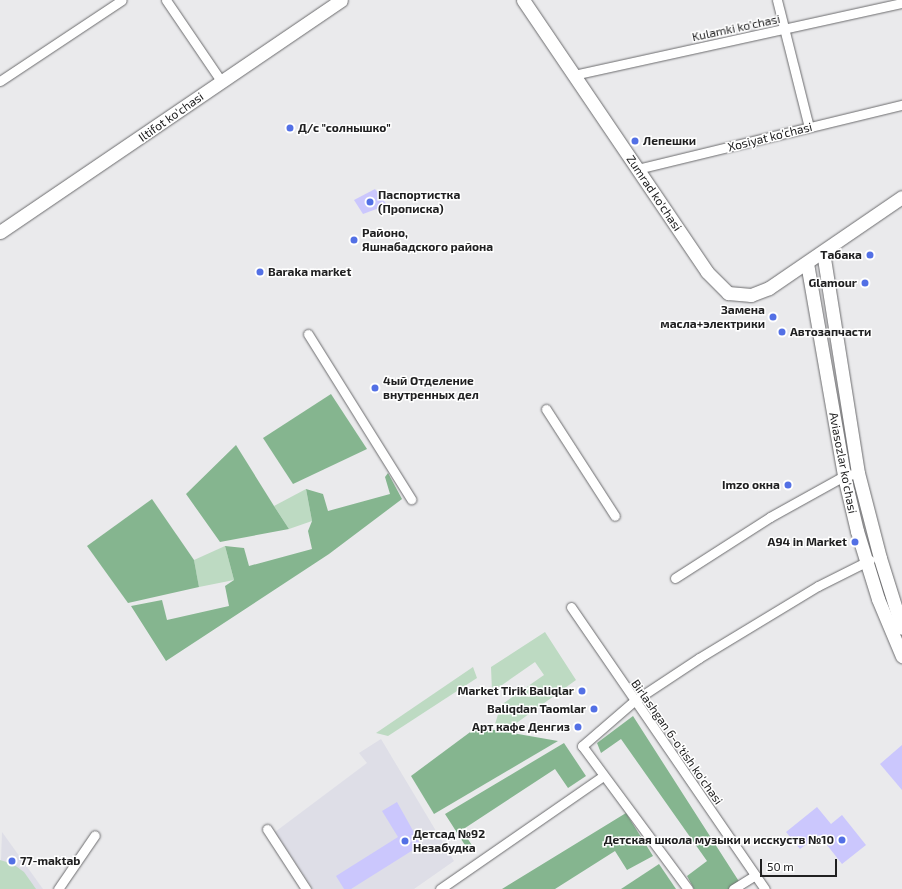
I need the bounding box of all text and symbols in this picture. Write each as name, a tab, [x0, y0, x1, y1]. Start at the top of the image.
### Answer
street label: Kulamki ko'chasi	[691, 12, 781, 44]
street label: Iltifot ko'chasi	[136, 89, 206, 145]
street label: Xosiyat ko'chasi	[726, 120, 814, 154]
place label: Д/с "солнышко"	[298, 121, 391, 135]
marker: Д/с "солнышко"	[285, 123, 295, 133]
place label: Лепешки	[643, 134, 696, 148]
marker: Лепешки	[630, 136, 640, 146]
street label: Zumrad ko'chasi	[623, 152, 685, 234]
place label: Паспортистка (Прописка)	[378, 188, 460, 216]
marker: Паспортистка (Прописка)	[365, 197, 375, 207]
place label: Районо, Яшнабадского района	[362, 226, 493, 254]
marker: Районо, Яшнабадского района	[349, 235, 359, 245]
place label: Табака	[820, 248, 862, 262]
marker: Табака	[865, 250, 875, 260]
place label: Baraka market	[268, 265, 351, 279]
marker: Baraka market	[255, 267, 265, 277]
place label: Glamour	[809, 276, 857, 290]
marker: Glamour	[860, 278, 870, 288]
place label: Замена масла+электрики	[660, 303, 765, 331]
marker: Замена масла+электрики	[768, 312, 778, 322]
place label: Автозапчасти	[790, 325, 871, 339]
marker: Автозапчасти	[777, 327, 787, 337]
place label: 4ый Отделение внутренных дел	[383, 374, 479, 402]
marker: 4ый Отделение внутренных дел	[370, 383, 380, 393]
street label: Aviasozlar ko'chasi	[826, 411, 860, 515]
place label: Imzo окна	[722, 478, 780, 492]
marker: Imzo окна	[783, 480, 793, 490]
place label: A94 in Market	[768, 535, 847, 549]
marker: A94 in Market	[850, 537, 860, 547]
street label: Birlashgan 6-o'tish ko'chasi	[628, 677, 726, 807]
place label: Market Tirik Baliqlar	[457, 684, 574, 698]
marker: Market Tirik Baliqlar	[577, 686, 587, 696]
place label: Baliqdan Taomlar	[487, 702, 586, 716]
marker: Baliqdan Taomlar	[589, 704, 599, 714]
place label: Арт кафе Денгиз	[472, 720, 570, 734]
marker: Арт кафе Денгиз	[573, 722, 583, 732]
place label: Детсад №92 Незабудка	[413, 827, 485, 855]
place label: Детская школа музыки и исскуств №10	[604, 833, 834, 847]
marker: Детская школа музыки и исскуств №10	[837, 835, 847, 845]
marker: Детсад №92 Незабудка	[400, 836, 410, 846]
scale bar	[762, 851, 839, 877]
place label: 77-maktab	[20, 854, 80, 868]
marker: 77-maktab	[7, 856, 17, 866]
text: 50 m	[767, 859, 794, 873]

